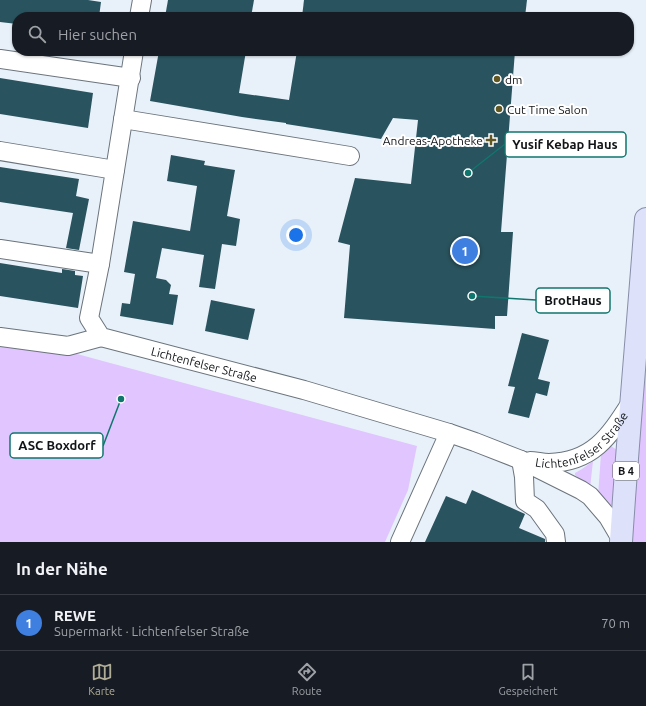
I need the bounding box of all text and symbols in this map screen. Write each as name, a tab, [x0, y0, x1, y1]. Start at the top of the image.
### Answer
search box	[12, 12, 634, 56]
icon: search	[26, 23, 48, 45]
text: Hier suchen	[58, 26, 137, 43]
place label: dm	[505, 73, 522, 86]
marker: dm	[492, 74, 502, 84]
place label: Cut Time Salon	[507, 103, 588, 116]
marker: Cut Time Salon	[494, 104, 504, 114]
callout: Yusif Kebap Haus	[505, 132, 626, 157]
place label: Andreas-Apotheke	[383, 134, 483, 147]
marker: Andreas-Apotheke	[486, 135, 496, 145]
text: Yusif Kebap Haus	[512, 137, 618, 151]
your location	[286, 225, 306, 245]
pin: 1	[452, 236, 478, 266]
callout: BrotHaus	[536, 288, 610, 313]
text: BrotHaus	[544, 293, 602, 307]
street label: Lichtenfelser Straße	[150, 344, 259, 384]
street label: Lichtenfelser Straße	[535, 409, 630, 470]
callout: ASC Boxdorf	[10, 433, 103, 458]
text: ASC Boxdorf	[18, 438, 96, 452]
road number: B 4	[613, 462, 639, 480]
text: In der Nähe	[16, 559, 108, 578]
text: REWE	[54, 607, 96, 624]
text: 1	[25, 616, 33, 630]
text: 70 m	[601, 616, 630, 630]
text: Supermarkt · Lichtenfelser Straße	[54, 624, 249, 638]
tab: Karte	[88, 661, 115, 697]
tab: Route	[292, 661, 322, 697]
tab: Gespeichert	[498, 661, 558, 697]

